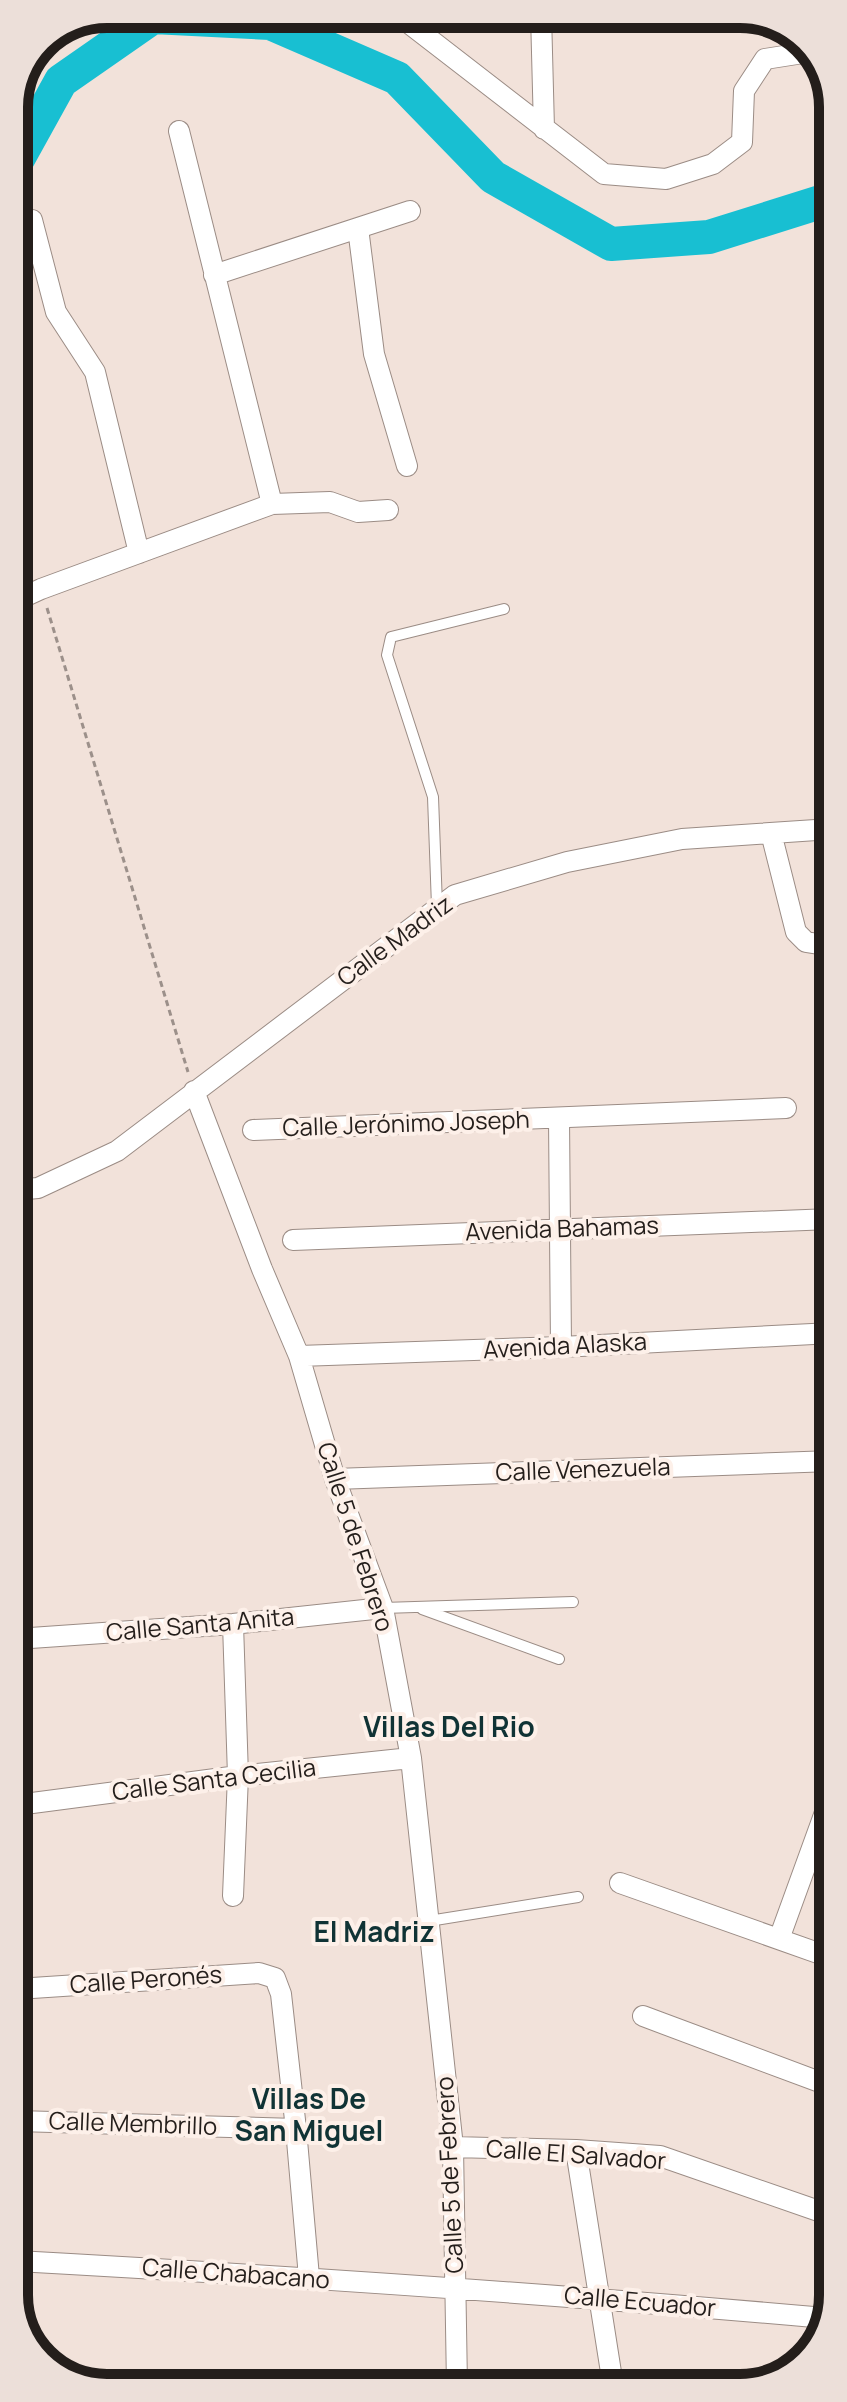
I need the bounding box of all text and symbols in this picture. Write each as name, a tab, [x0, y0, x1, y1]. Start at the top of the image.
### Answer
street label: Calle Madriz	[330, 887, 459, 993]
street label: Calle Jerónimo Joseph	[282, 1102, 530, 1143]
street label: Avenida Bahamas	[465, 1208, 659, 1247]
street label: Avenida Alaska	[482, 1324, 648, 1365]
street label: Calle 5 de Febrero	[310, 1438, 403, 1635]
street label: Calle Venezuela	[495, 1449, 671, 1488]
street label: Calle Santa Anita	[104, 1599, 295, 1648]
district label: Villas Del Rio	[363, 1707, 535, 1745]
street label: Calle Santa Cecilia	[110, 1750, 318, 1807]
district label: El Madriz	[313, 1912, 435, 1950]
street label: Calle Peronés	[69, 1957, 223, 2000]
street label: Calle 5 de Febrero	[427, 2076, 470, 2274]
district label: Villas De San Miguel	[235, 2079, 383, 2149]
street label: Calle Membrillo	[48, 2103, 218, 2142]
street label: Calle El Salvador	[485, 2131, 667, 2176]
street label: Calle Chabacano	[141, 2249, 331, 2296]
street label: Calle Ecuador	[563, 2277, 718, 2324]

